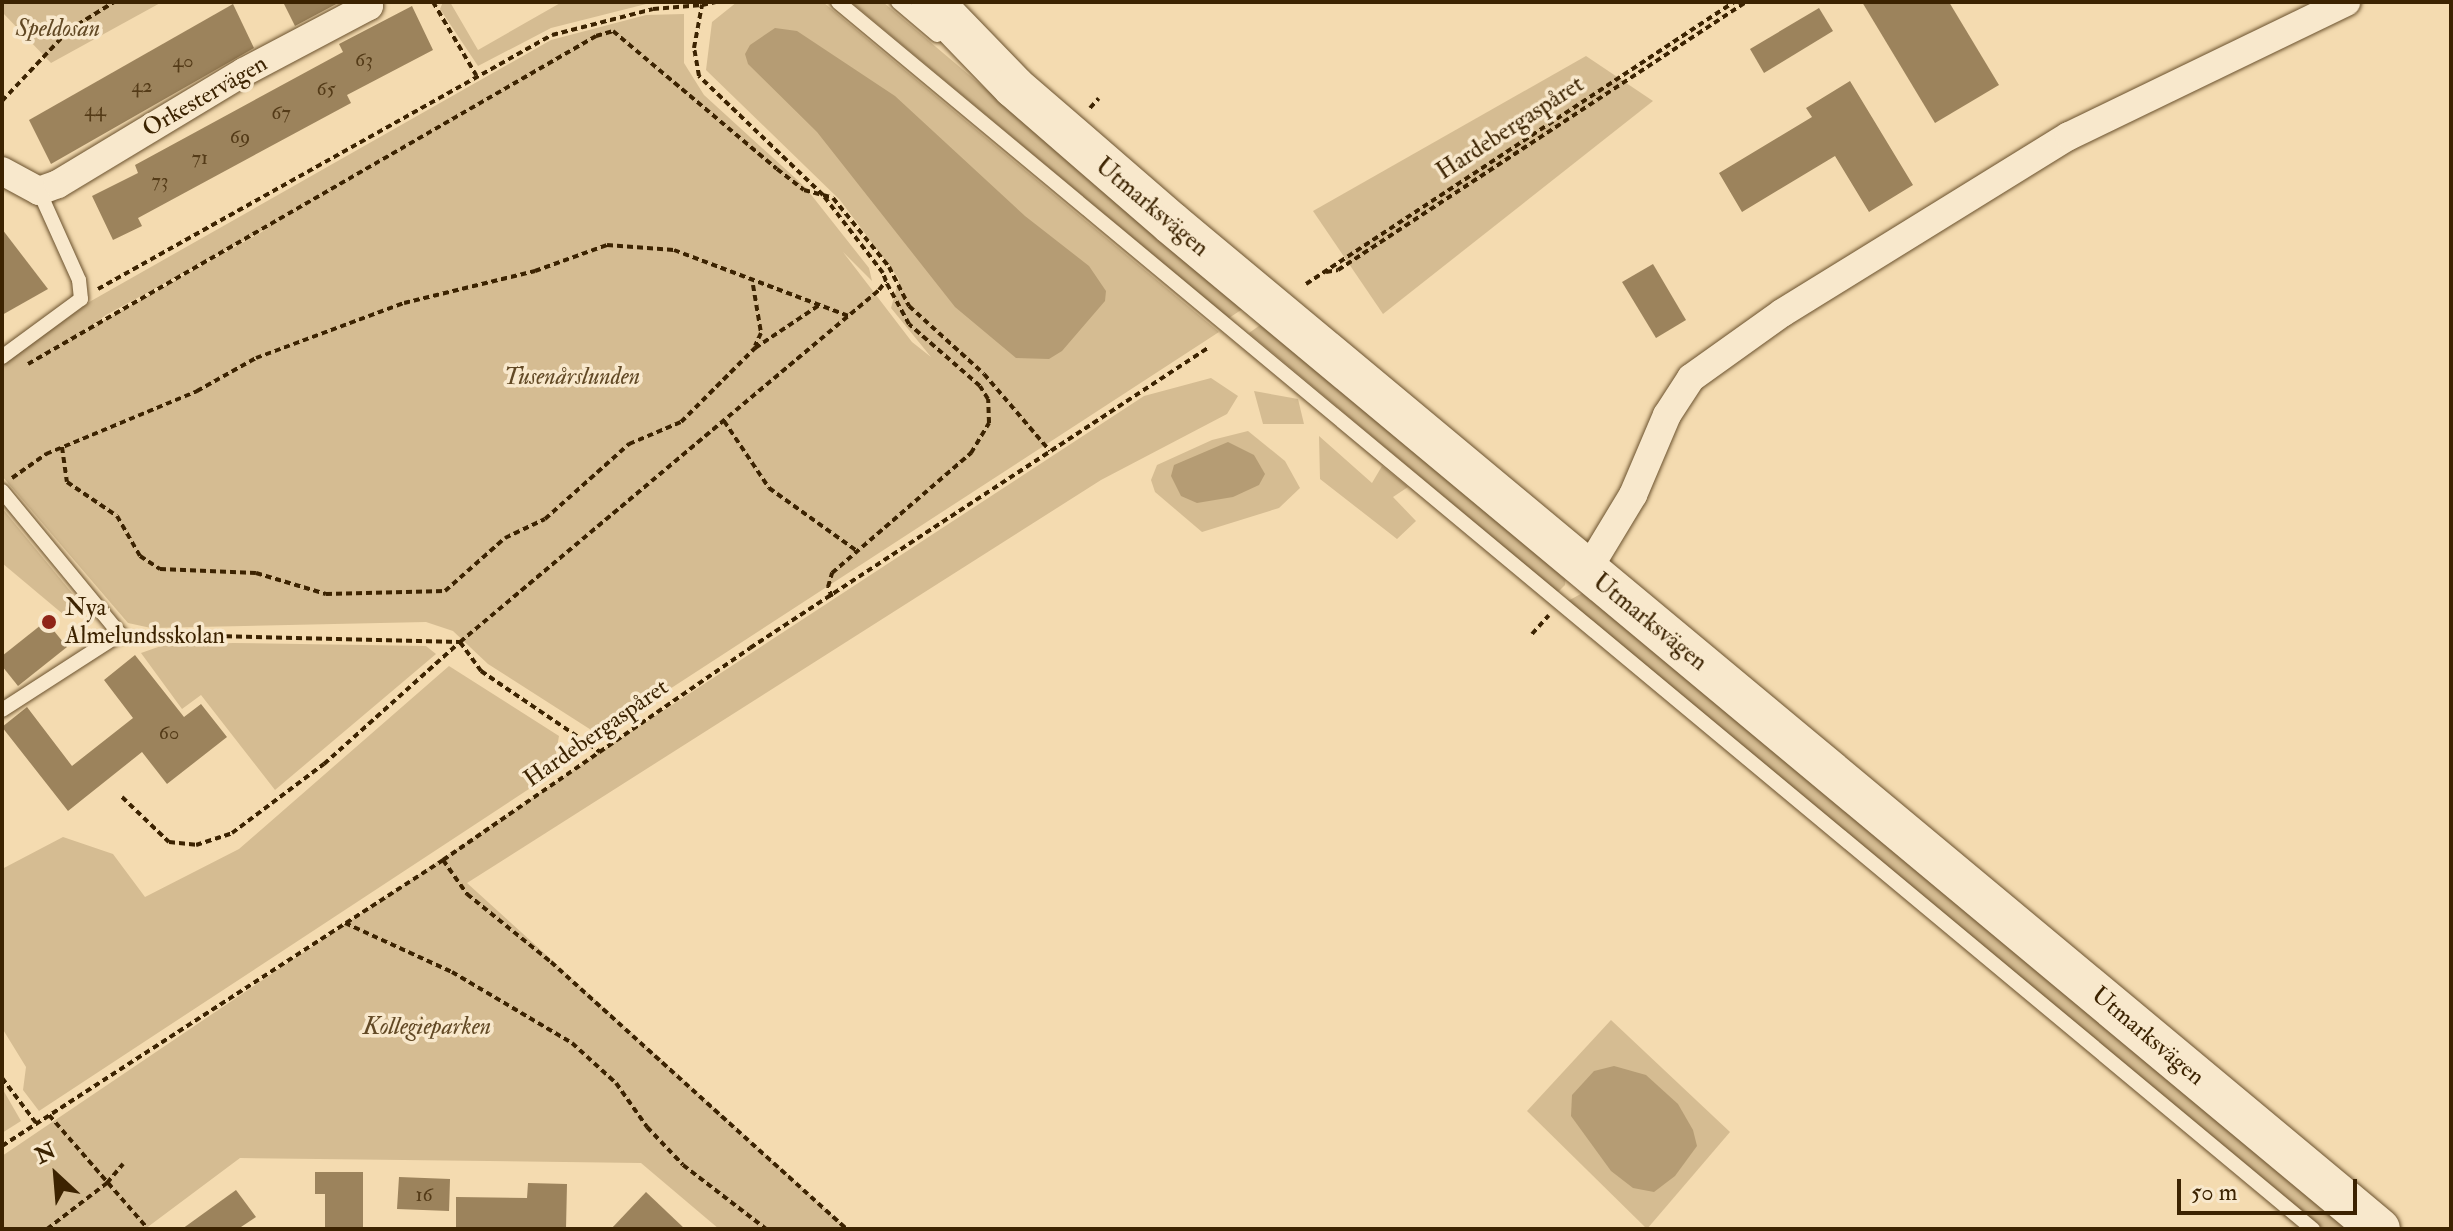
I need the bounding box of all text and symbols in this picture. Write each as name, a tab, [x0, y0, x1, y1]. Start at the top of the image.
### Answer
park label: Speldosan	[16, 15, 100, 43]
house number: 63	[355, 47, 373, 71]
house number: 40	[172, 48, 194, 72]
street label: Orkestervägen	[138, 49, 272, 143]
street label: Hardebergaspåret	[1431, 70, 1589, 186]
house number: 42	[132, 73, 152, 97]
house number: 65	[317, 76, 335, 100]
house number: 44	[84, 97, 106, 121]
house number: 67	[271, 100, 291, 124]
house number: 69	[230, 124, 250, 148]
house number: 71	[192, 145, 208, 169]
street label: Utmarksvägen	[1090, 151, 1214, 263]
house number: 73	[152, 168, 168, 192]
park label: Tusenårslunden	[504, 363, 640, 391]
street label: Utmarksvägen	[1587, 567, 1713, 677]
place label: Nya Almelundsskolan	[65, 594, 225, 650]
marker: Nya Almelundsskolan	[40, 613, 58, 631]
street label: Hardebergaspåret	[518, 673, 674, 793]
house number: 60	[159, 720, 179, 744]
street label: Utmarksvägen	[2086, 980, 2210, 1092]
park label: Kollegieparken	[363, 1013, 491, 1041]
north arrow	[16, 1135, 96, 1215]
text: N	[30, 1137, 60, 1170]
scale bar	[2181, 1163, 2361, 1213]
text: 50 m	[2191, 1177, 2237, 1208]
house number: 16	[415, 1182, 433, 1206]

